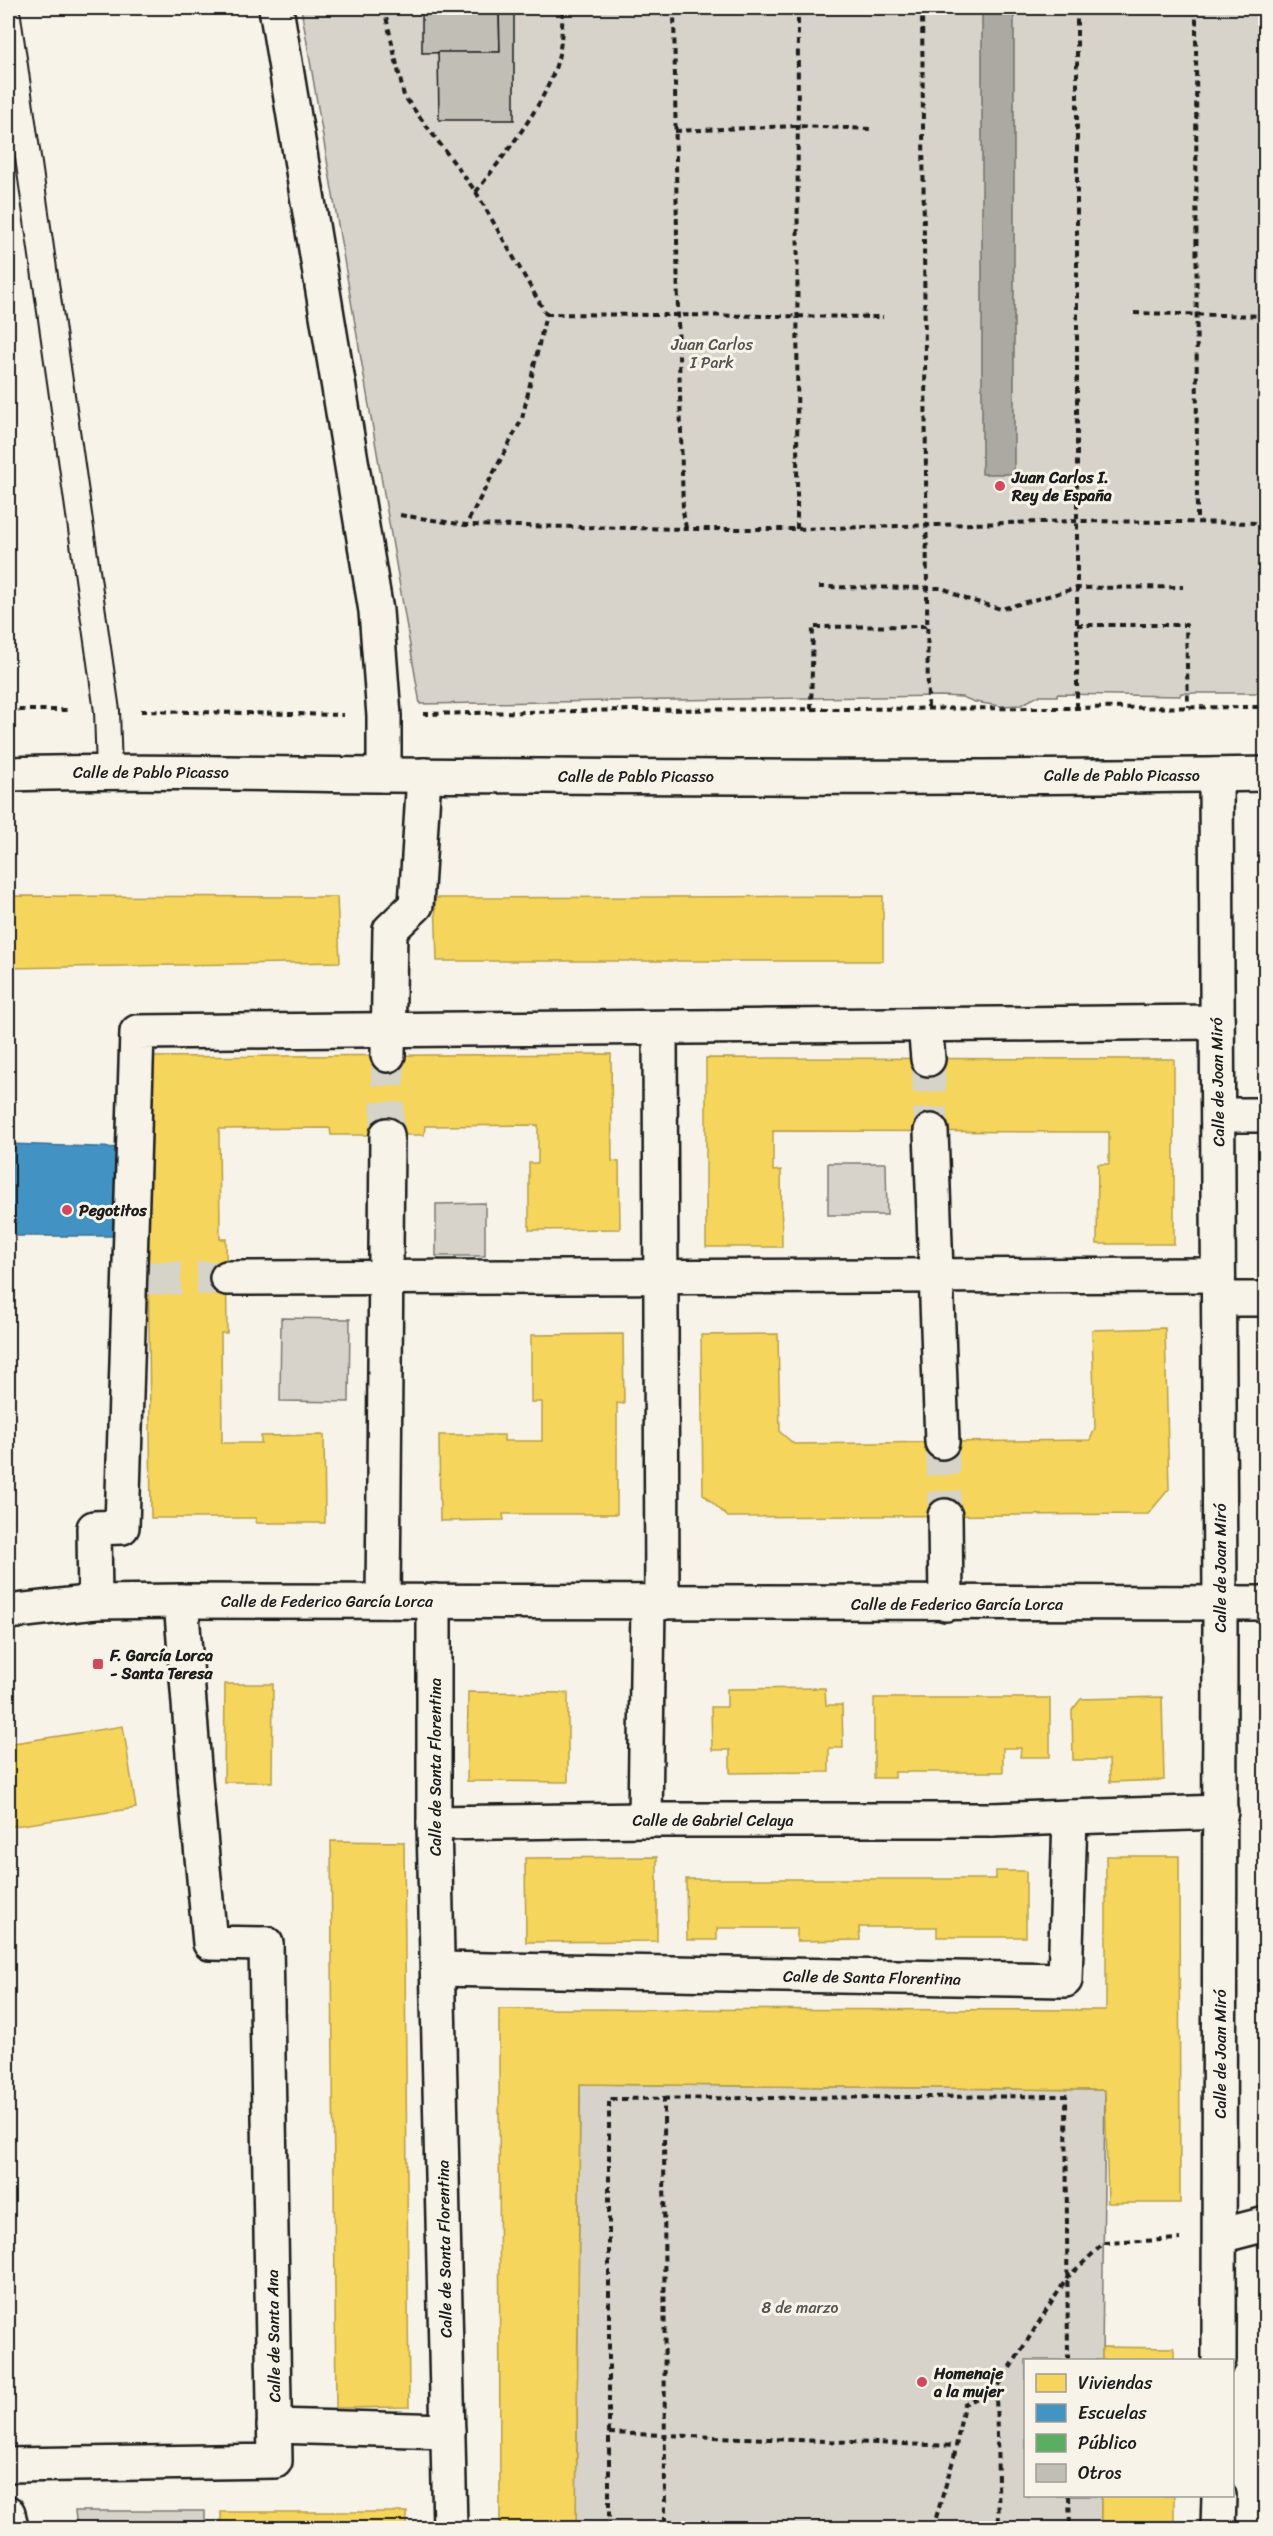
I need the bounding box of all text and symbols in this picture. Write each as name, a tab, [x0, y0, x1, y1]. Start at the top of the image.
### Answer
park label: Juan Carlos I Park	[670, 330, 753, 377]
place label: Juan Carlos I. Rey de España	[1011, 463, 1112, 510]
marker: Juan Carlos I. Rey de España	[993, 479, 1007, 493]
street label: Calle de Pablo Picasso	[73, 758, 229, 787]
street label: Calle de Pablo Picasso	[1044, 761, 1200, 790]
street label: Calle de Pablo Picasso	[558, 762, 714, 791]
street label: Calle de Joan Miró	[1202, 1016, 1233, 1147]
place label: Pegotitos	[79, 1196, 147, 1225]
marker: Pegotitos	[60, 1203, 74, 1217]
street label: Calle de Joan Miró	[1206, 1503, 1235, 1633]
street label: Calle de Federico García Lorca	[221, 1587, 434, 1616]
street label: Calle de Federico García Lorca	[851, 1590, 1064, 1619]
place label: F. García Lorca - Santa Teresa	[109, 1641, 213, 1688]
marker: F. García Lorca - Santa Teresa	[91, 1657, 105, 1671]
street label: Calle de Santa Florentina	[421, 1678, 450, 1856]
street label: Calle de Gabriel Celaya	[632, 1806, 794, 1835]
street label: Calle de Santa Florentina	[783, 1961, 961, 1994]
street label: Calle de Joan Miró	[1206, 1989, 1235, 2119]
street label: Calle de Santa Florentina	[428, 2160, 461, 2338]
street label: Calle de Santa Ana	[258, 2269, 289, 2403]
park label: 8 de marzo	[761, 2293, 839, 2322]
place label: Homenaje a la mujer	[933, 2359, 1005, 2406]
legend	[1024, 2359, 1234, 2497]
text: Viviendas	[1078, 2367, 1153, 2399]
marker: Homenaje a la mujer	[915, 2375, 929, 2389]
text: Escuelas	[1078, 2397, 1147, 2429]
text: Público	[1078, 2427, 1137, 2459]
text: Otros	[1078, 2457, 1122, 2489]

